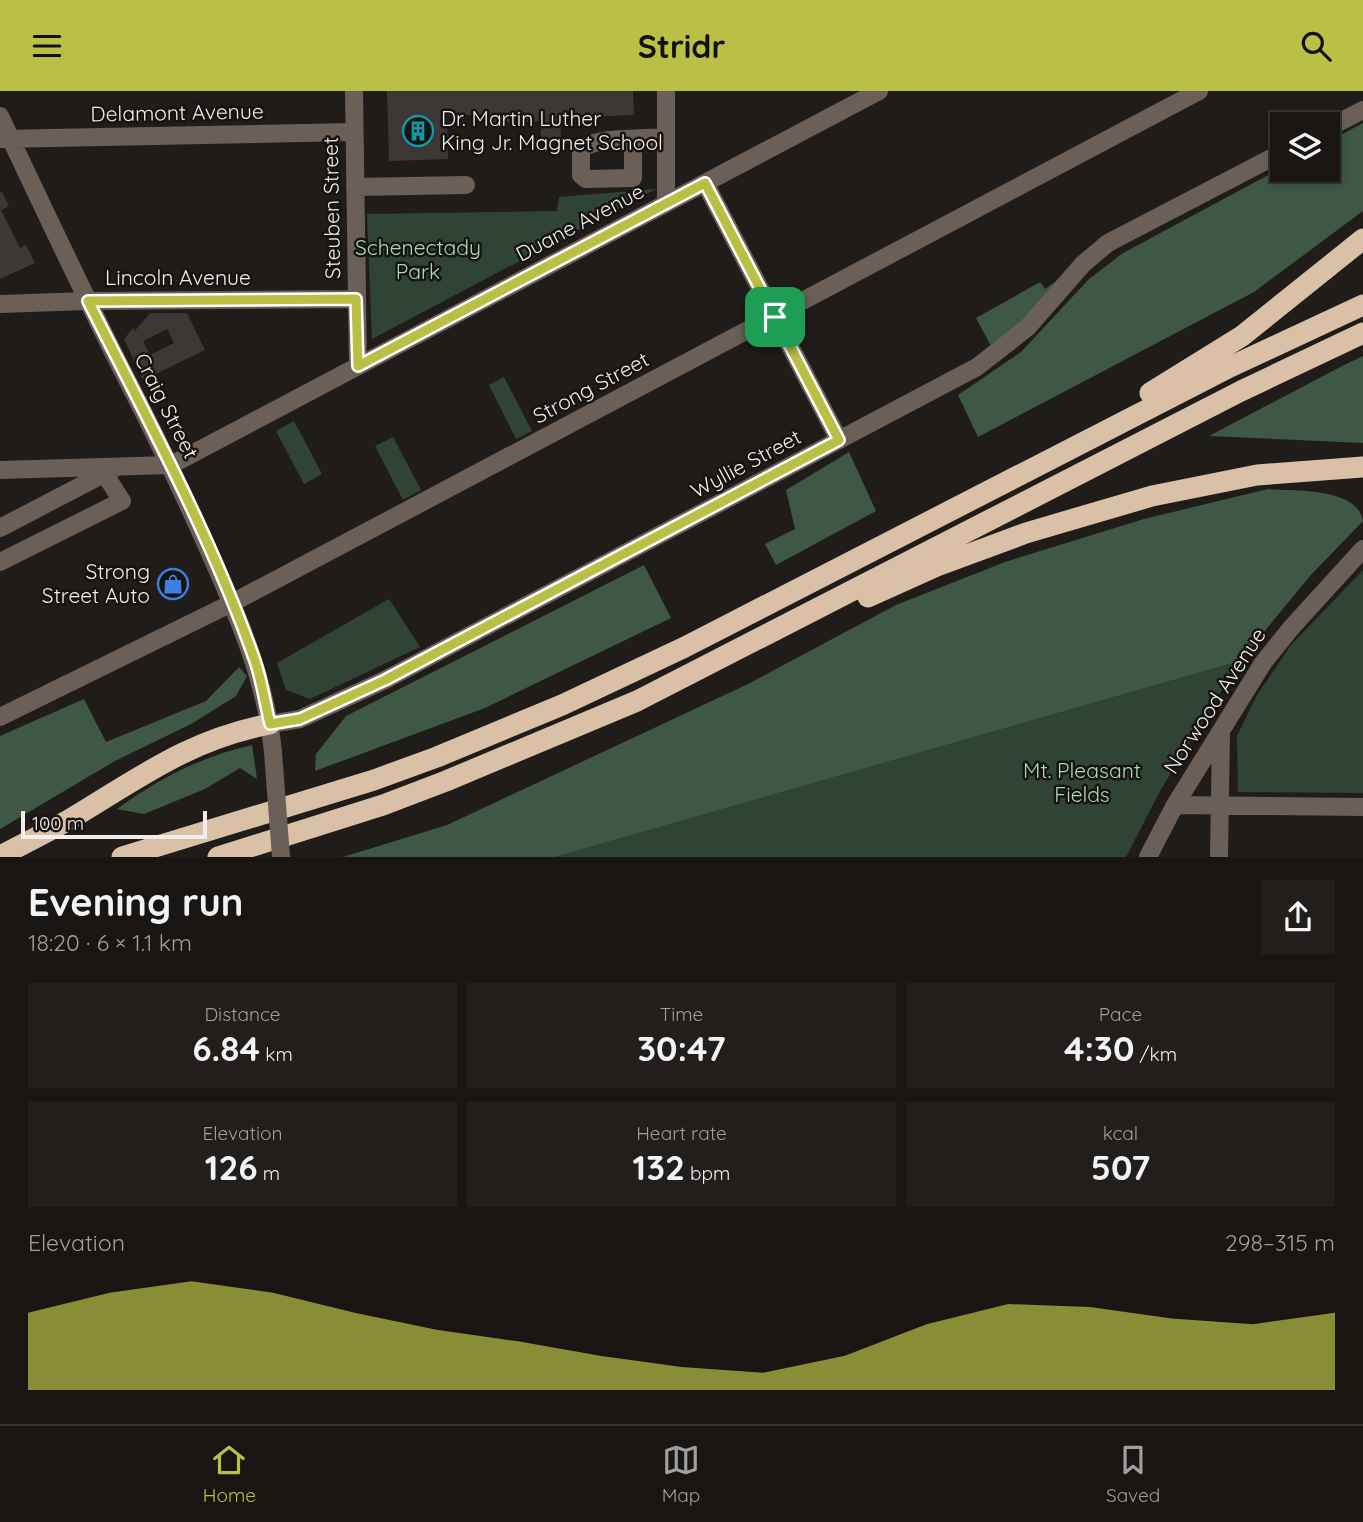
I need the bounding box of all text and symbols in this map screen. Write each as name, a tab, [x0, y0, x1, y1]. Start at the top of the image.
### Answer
text: Stridr	[638, 26, 725, 66]
icon: menu	[28, 27, 66, 65]
icon: search	[1297, 27, 1335, 65]
street label: Delamont Avenue	[90, 97, 264, 127]
place label: Dr. Martin Luther King Jr. Magnet School	[441, 105, 663, 155]
map controls	[1270, 112, 1340, 182]
button: layers	[1270, 112, 1340, 182]
building icon: Dr. Martin Luther King Jr. Magnet School	[401, 114, 435, 148]
street label: Steuben Street	[317, 137, 345, 279]
street label: Duane Avenue	[511, 177, 648, 267]
park label: Schenectady Park	[355, 234, 481, 284]
street label: Lincoln Avenue	[105, 264, 251, 290]
pin	[745, 287, 805, 347]
icon: arrive	[756, 298, 794, 336]
street label: Strong Street	[528, 346, 653, 429]
street label: Craig Street	[129, 348, 205, 463]
street label: Wyllie Street	[686, 423, 805, 503]
place label: Strong Street Auto	[42, 558, 150, 608]
shop icon: Strong Street Auto	[156, 567, 190, 601]
street label: Norwood Avenue	[1157, 623, 1271, 778]
park label: Mt. Pleasant Fields	[1023, 757, 1141, 807]
scale bar	[21, 808, 206, 840]
text: 100 m	[32, 811, 84, 835]
text: Evening run	[28, 878, 243, 926]
button: share	[1261, 880, 1335, 954]
text: 18:20 · 6 × 1.1 km	[28, 928, 192, 957]
text: Distance	[204, 1002, 281, 1026]
text: Time	[660, 1002, 703, 1026]
text: Pace	[1099, 1002, 1142, 1026]
text: 6.84	[192, 1026, 260, 1070]
text: 30:47	[637, 1026, 726, 1070]
text: 4:30	[1064, 1026, 1134, 1070]
text: km	[260, 1042, 293, 1066]
text: /km	[1134, 1042, 1177, 1066]
text: Elevation	[202, 1121, 283, 1145]
text: Heart rate	[636, 1121, 727, 1145]
text: kcal	[1103, 1121, 1138, 1145]
text: 126	[205, 1145, 258, 1189]
text: 132	[633, 1145, 685, 1189]
text: 507	[1091, 1145, 1150, 1189]
text: m	[258, 1161, 280, 1185]
text: bpm	[685, 1161, 730, 1185]
text: Elevation	[28, 1228, 125, 1257]
text: 298–315 m	[1225, 1228, 1335, 1257]
tab: Home	[203, 1441, 256, 1507]
tab: Map	[662, 1441, 700, 1507]
tab: Saved	[1106, 1441, 1160, 1507]

